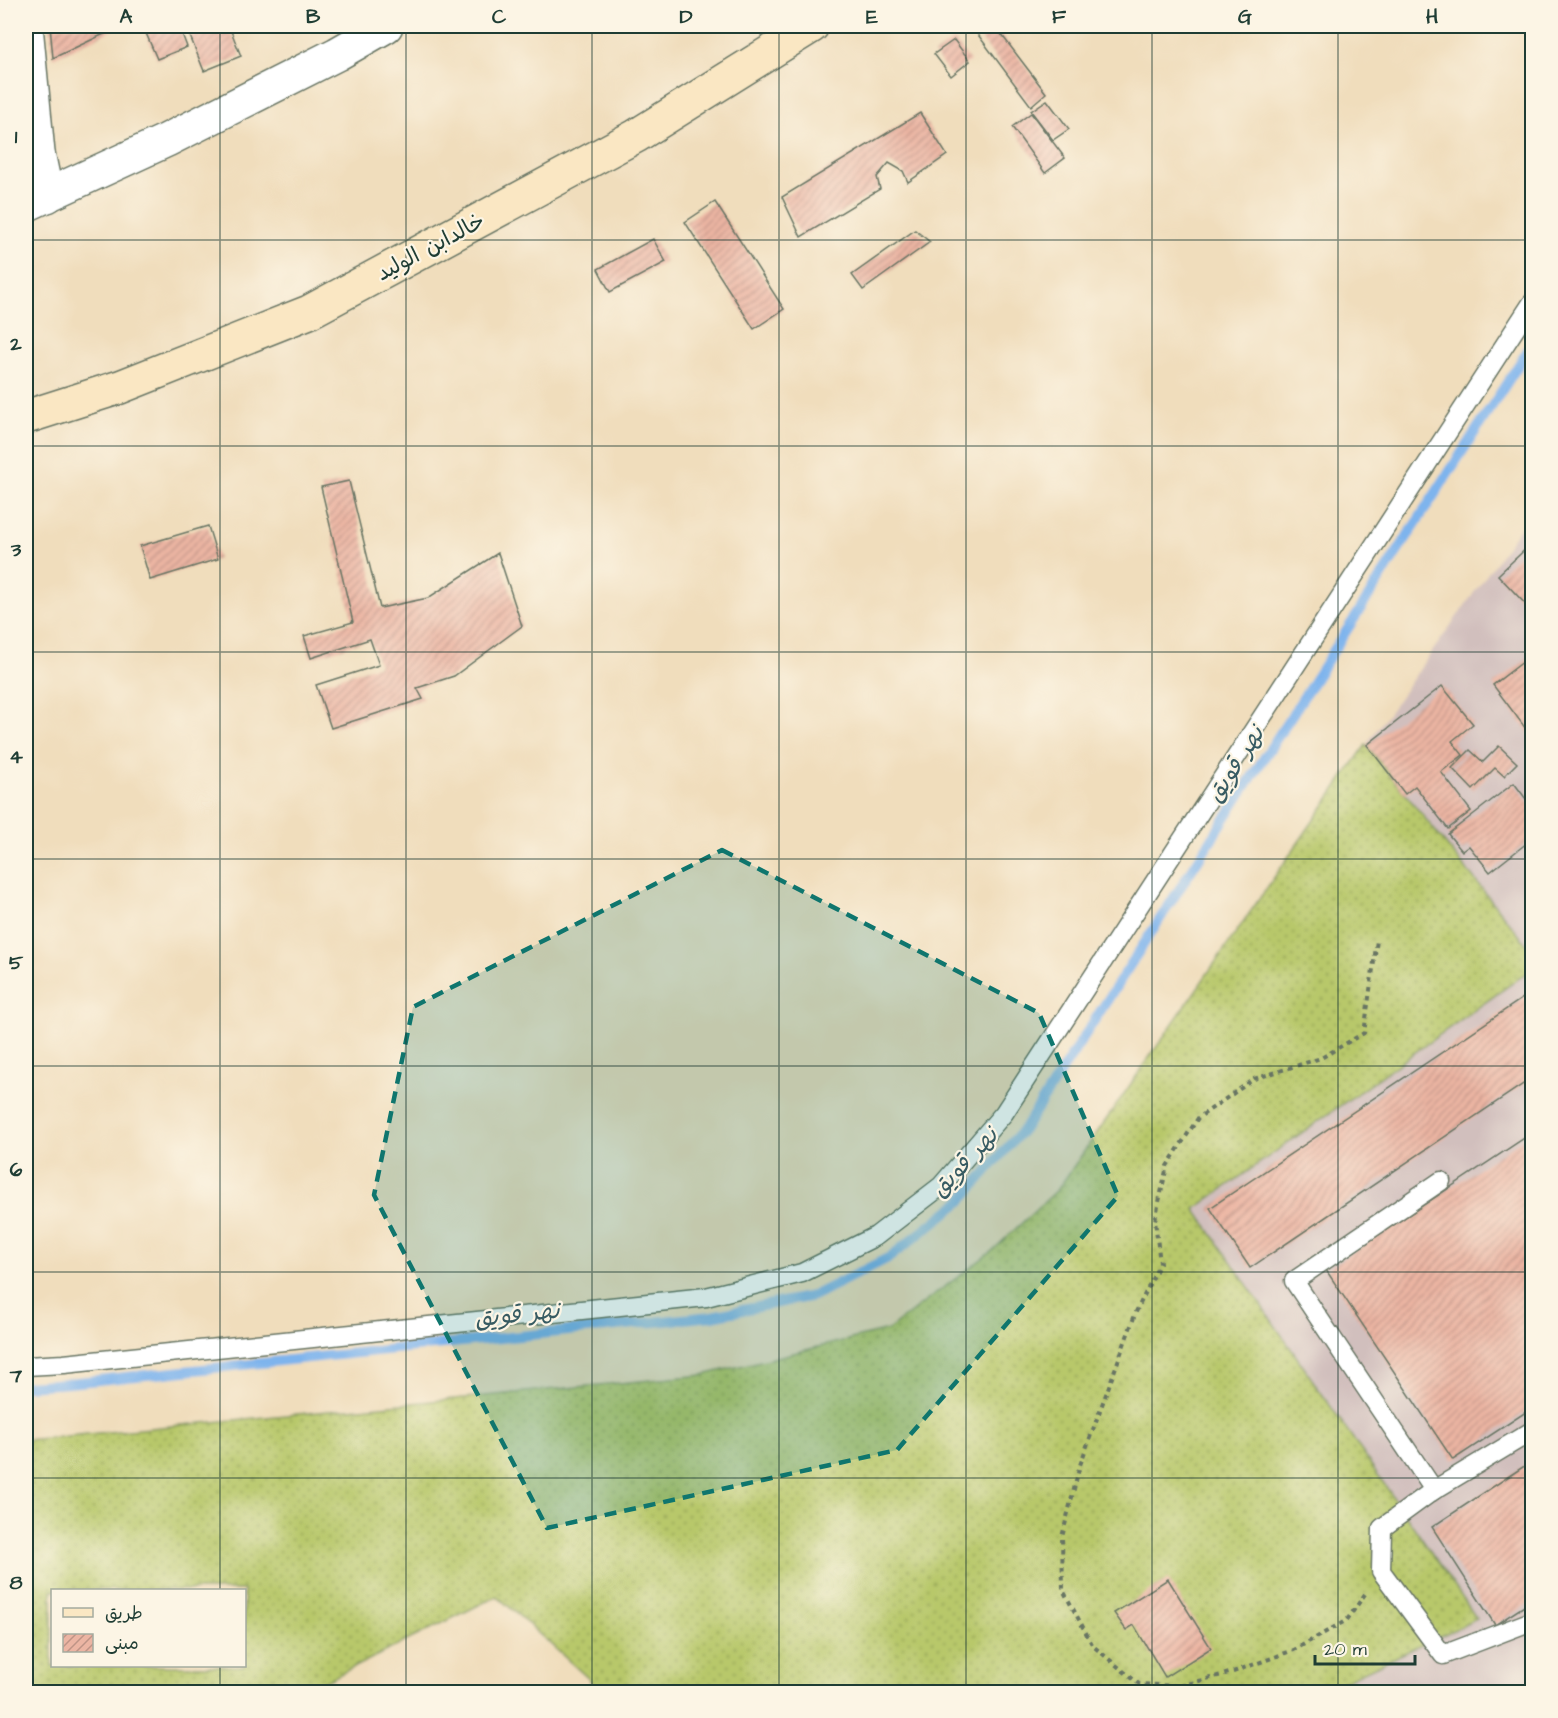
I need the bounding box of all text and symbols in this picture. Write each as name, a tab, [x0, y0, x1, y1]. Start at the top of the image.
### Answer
text: A	[120, 3, 133, 31]
text: B	[306, 3, 321, 31]
text: C	[492, 3, 507, 31]
text: D	[680, 3, 693, 31]
text: E	[866, 3, 878, 31]
text: F	[1052, 3, 1067, 31]
text: G	[1238, 3, 1252, 31]
text: H	[1426, 3, 1438, 31]
text: 1	[15, 123, 18, 151]
street label: خالدابن الوليد	[371, 206, 491, 289]
text: 2	[9, 330, 22, 358]
text: 3	[10, 536, 22, 564]
water label: نهر قويق	[1198, 717, 1275, 810]
text: 4	[9, 743, 23, 771]
text: 5	[9, 949, 24, 977]
water label: نهر قويق	[923, 1118, 1008, 1205]
text: 6	[10, 1156, 23, 1184]
water label: نهر قويق	[473, 1293, 564, 1336]
text: 7	[9, 1362, 23, 1390]
text: 8	[10, 1569, 23, 1597]
legend	[51, 1589, 246, 1667]
text: طريق	[105, 1601, 143, 1626]
scale bar	[1315, 1628, 1416, 1666]
text: مبنى	[105, 1631, 139, 1656]
text: 20 m	[1324, 1637, 1367, 1662]

